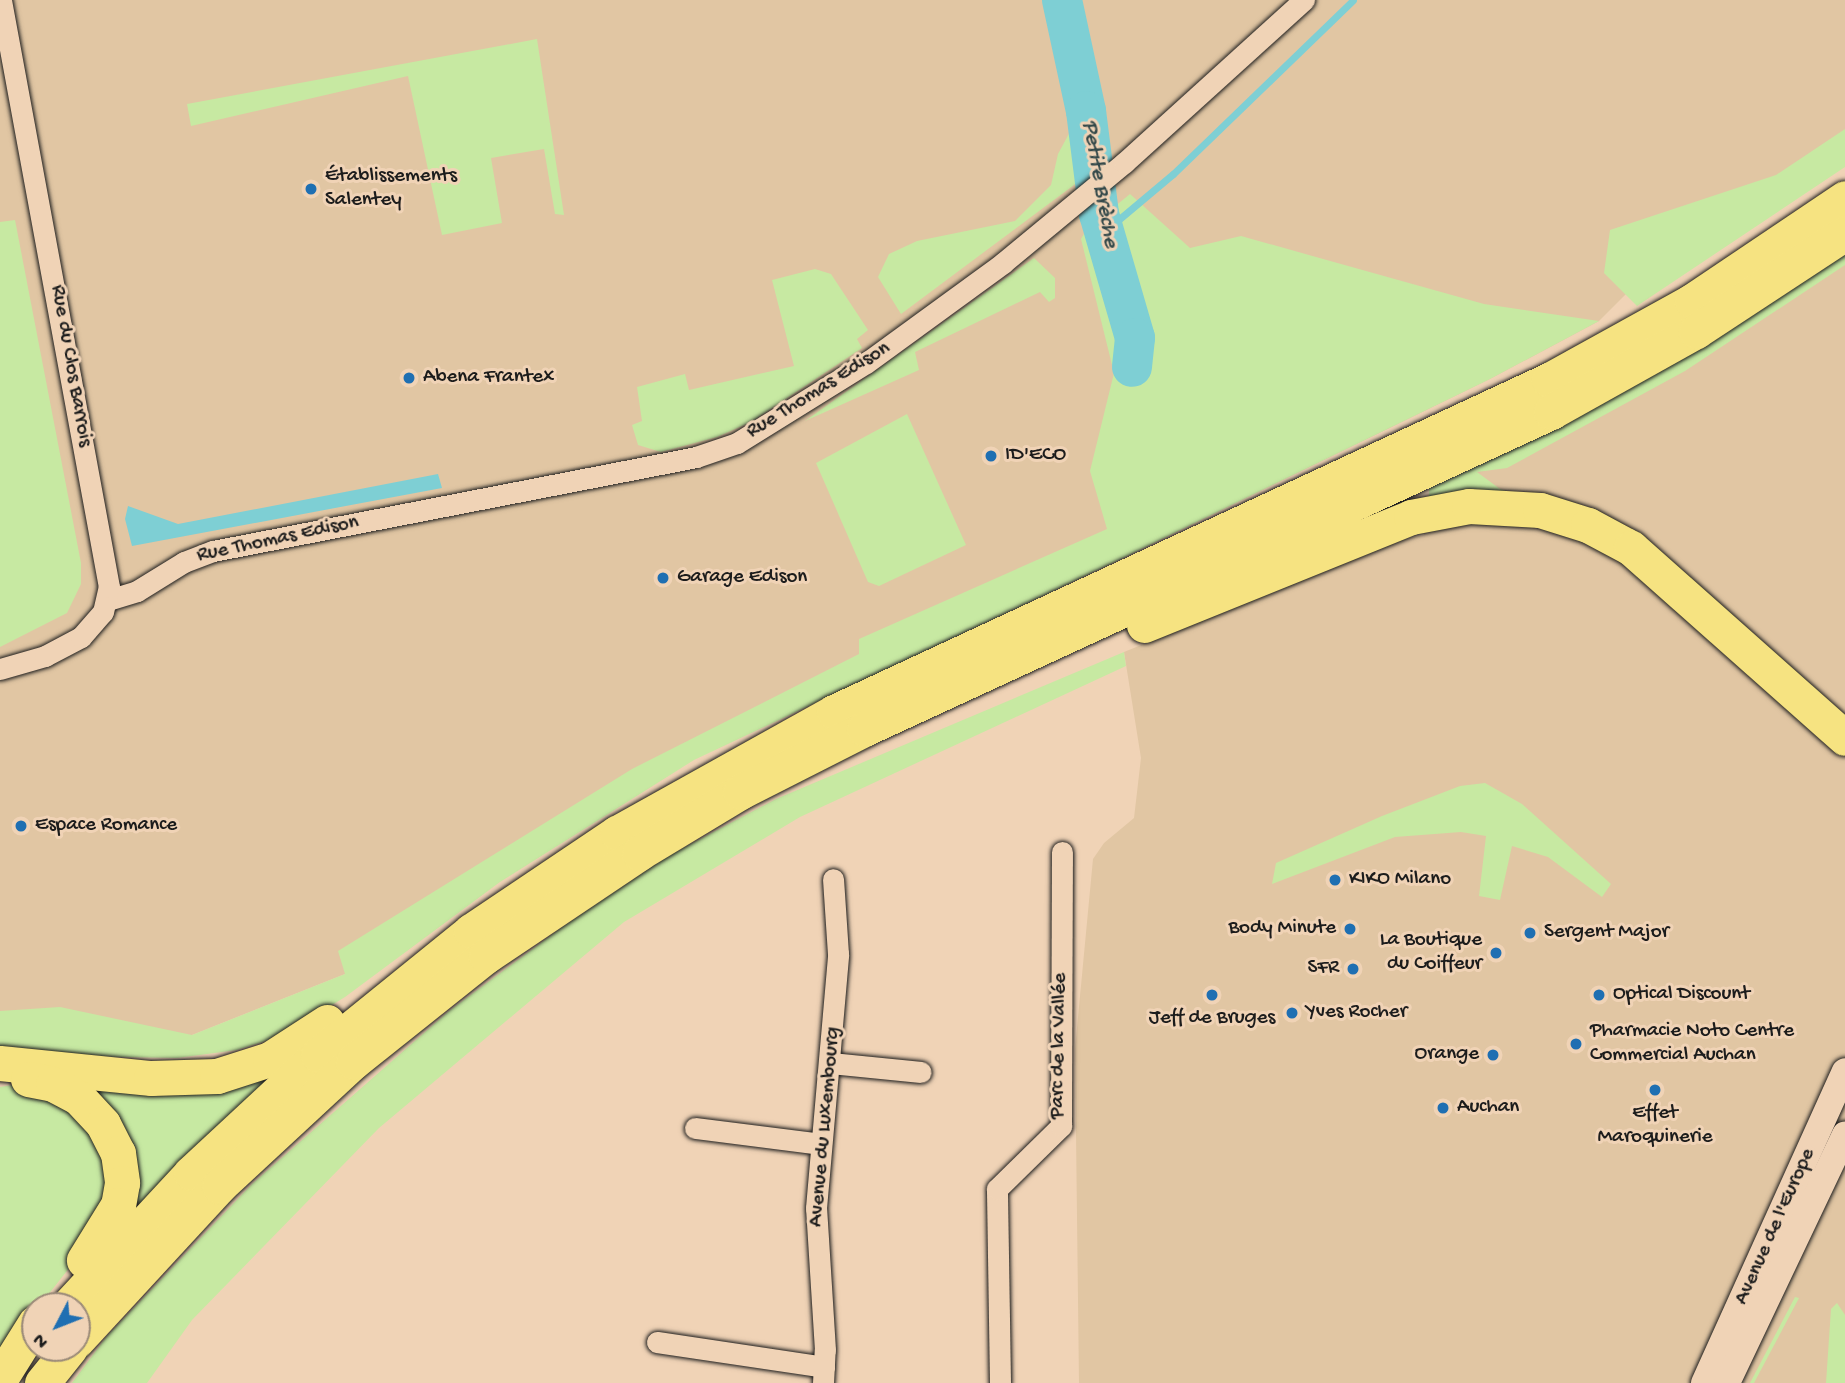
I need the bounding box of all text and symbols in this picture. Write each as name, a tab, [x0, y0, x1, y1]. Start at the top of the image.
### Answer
water label: Petite Brèche	[1074, 118, 1124, 250]
place label: Établissements Salentey	[325, 164, 457, 214]
marker: Établissements Salentey	[303, 181, 319, 197]
street label: Rue du Clos Barrois	[43, 283, 97, 449]
street label: Rue Thomas Edison	[742, 337, 896, 445]
place label: Abena Frantex	[423, 365, 554, 391]
marker: Abena Frantex	[401, 370, 417, 386]
place label: ID'ECO	[1005, 443, 1066, 469]
marker: ID'ECO	[983, 448, 999, 464]
street label: Rue Thomas Edison	[195, 511, 361, 569]
place label: Garage Edison	[677, 565, 807, 591]
marker: Garage Edison	[655, 570, 671, 586]
place label: Espace Romance	[35, 813, 177, 839]
marker: Espace Romance	[13, 818, 29, 834]
place label: KIKO Milano	[1349, 867, 1451, 893]
marker: KIKO Milano	[1327, 872, 1343, 888]
place label: Body Minute	[1228, 916, 1336, 942]
place label: Sergent Major	[1544, 920, 1669, 946]
marker: Body Minute	[1342, 921, 1358, 937]
marker: Sergent Major	[1522, 925, 1538, 941]
place label: La Boutique du Coiffeur	[1380, 928, 1482, 978]
marker: La Boutique du Coiffeur	[1488, 945, 1504, 961]
place label: SFR	[1308, 956, 1339, 982]
marker: SFR	[1345, 961, 1361, 977]
street label: Parc de la Vallée	[1046, 973, 1074, 1119]
place label: Optical Discount	[1613, 982, 1750, 1008]
marker: Jeff de Bruges	[1204, 987, 1220, 1003]
marker: Optical Discount	[1591, 987, 1607, 1003]
place label: Yves Rocher	[1306, 1000, 1407, 1026]
marker: Yves Rocher	[1284, 1005, 1300, 1021]
place label: Jeff de Bruges	[1149, 1006, 1275, 1032]
place label: Pharmacie Noto Centre Commercial Auchan	[1590, 1019, 1794, 1069]
street label: Avenue du Luxembourg	[805, 1026, 847, 1228]
marker: Pharmacie Noto Centre Commercial Auchan	[1568, 1036, 1584, 1052]
place label: Orange	[1415, 1042, 1479, 1068]
marker: Orange	[1485, 1047, 1501, 1063]
marker: Effet Maroquinerie	[1647, 1082, 1663, 1098]
place label: Auchan	[1457, 1095, 1519, 1121]
marker: Auchan	[1435, 1100, 1451, 1116]
place label: Effet Maroquinerie	[1597, 1101, 1713, 1151]
street label: Avenue de l'Europe	[1730, 1145, 1822, 1309]
north arrow	[21, 1292, 91, 1362]
text: N	[29, 1328, 54, 1352]

